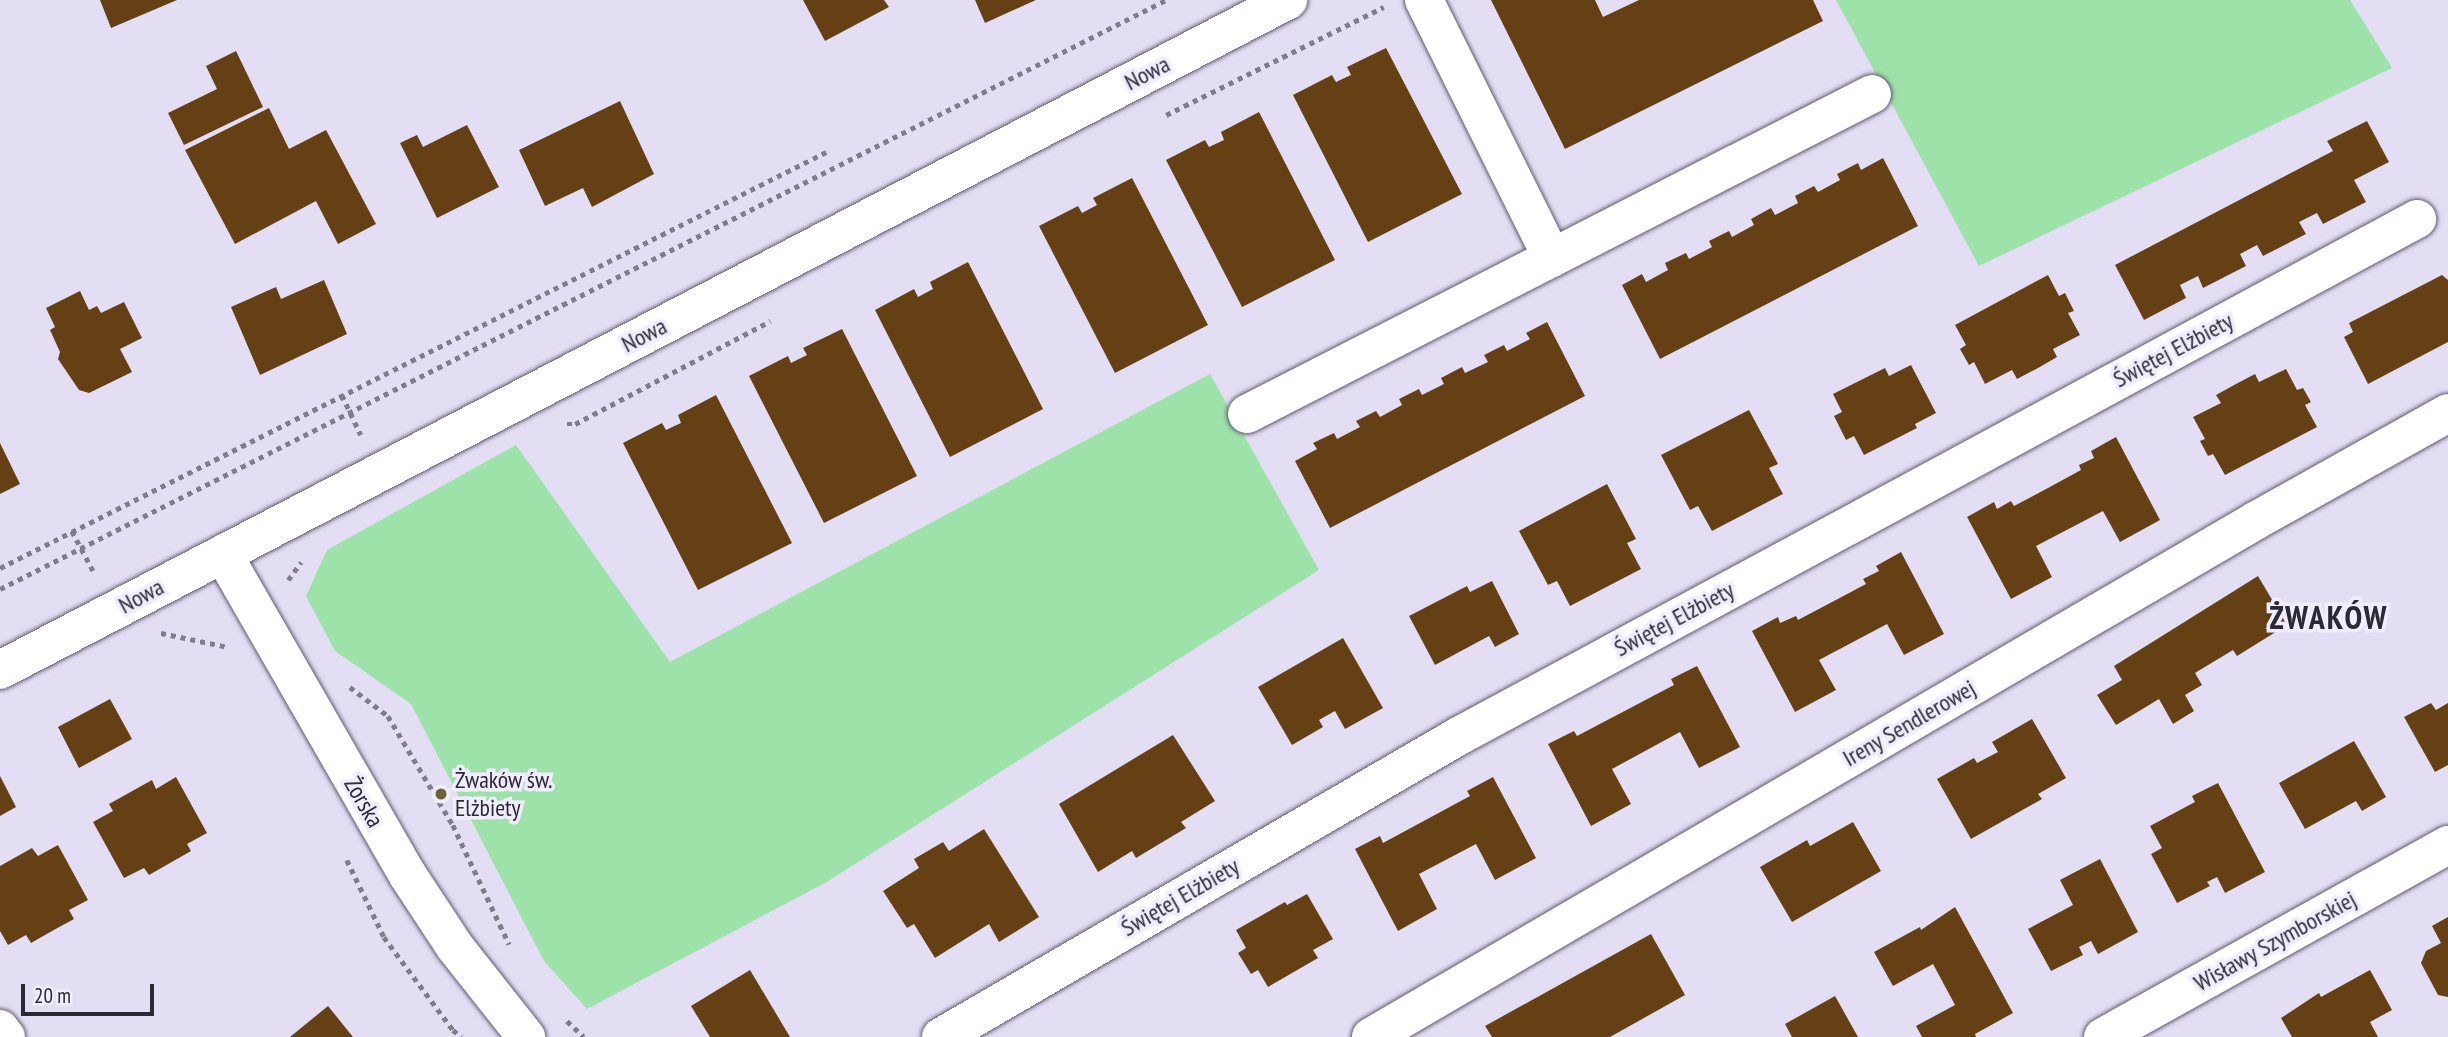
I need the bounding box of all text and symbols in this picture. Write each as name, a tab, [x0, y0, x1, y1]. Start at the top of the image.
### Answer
street label: Nowa	[1120, 50, 1174, 96]
street label: Świętej Elżbiety	[2108, 306, 2238, 394]
street label: Nowa	[617, 312, 671, 358]
street label: Nowa	[114, 572, 168, 620]
street label: Świętej Elżbiety	[1609, 575, 1739, 663]
district label: ŻWAKÓW	[2270, 598, 2388, 636]
street label: Ireny Sendlerowej	[1837, 673, 1981, 773]
place label: Żwaków św. Elżbiety	[455, 766, 553, 822]
street label: Żorska	[338, 772, 390, 832]
marker: Żwaków św. Elżbiety	[433, 786, 449, 802]
street label: Świętej Elżbiety	[1116, 852, 1244, 942]
street label: Wisławy Szymborskiej	[2189, 884, 2361, 998]
scale bar	[24, 970, 158, 1014]
text: 20 m	[34, 982, 71, 1009]

